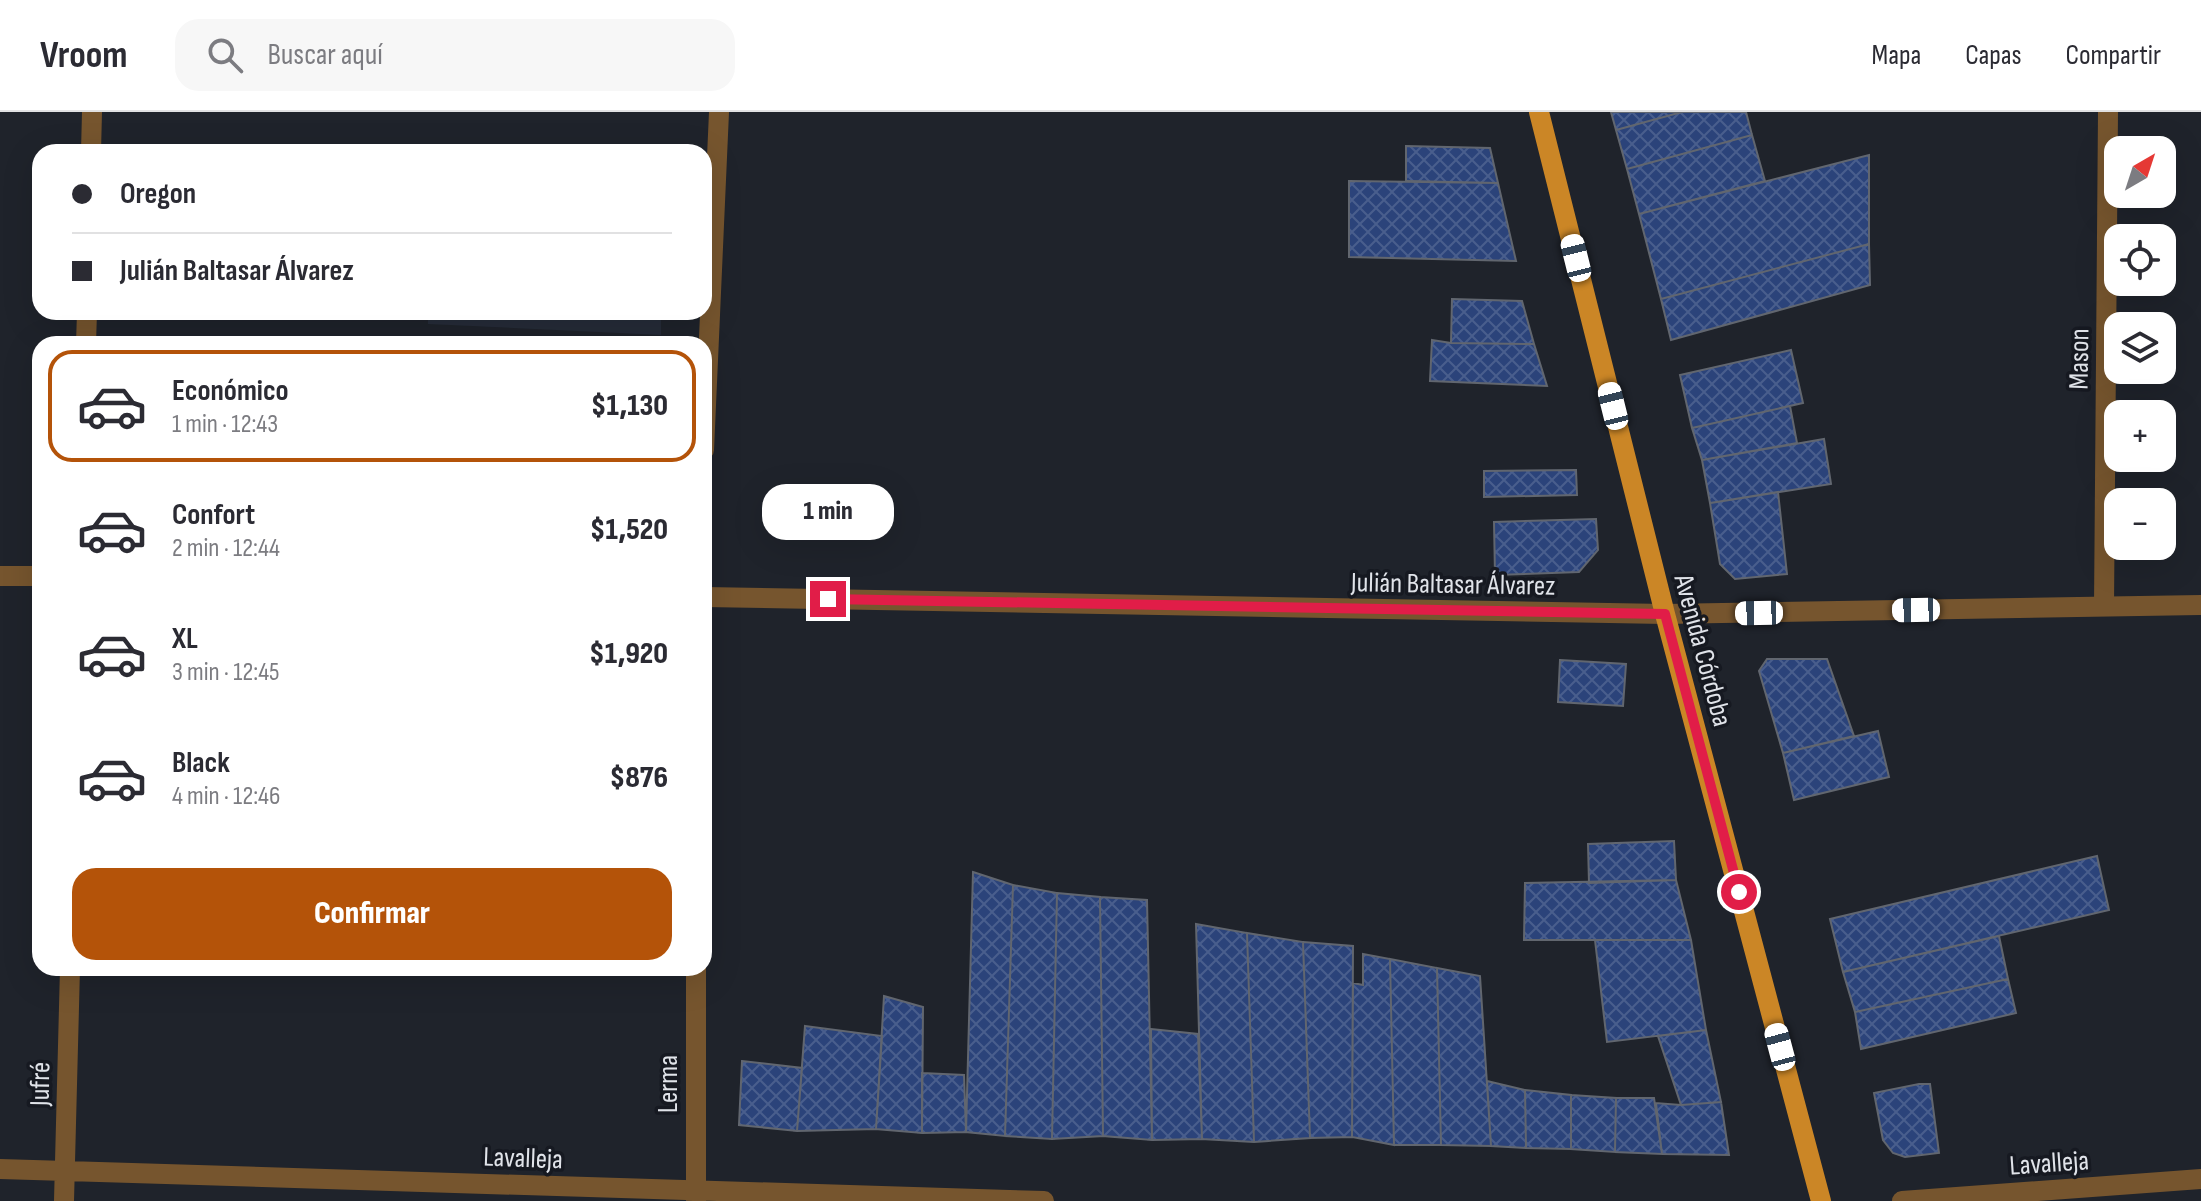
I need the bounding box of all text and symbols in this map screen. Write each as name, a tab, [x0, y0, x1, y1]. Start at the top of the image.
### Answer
search box	[175, 19, 735, 91]
text: Vroom	[40, 33, 127, 78]
icon: search	[203, 33, 247, 77]
text: Buscar aquí	[267, 37, 383, 73]
text: Mapa	[1872, 39, 1921, 72]
text: Capas	[1965, 39, 2022, 72]
text: Compartir	[2066, 39, 2161, 72]
north arrow	[2104, 136, 2176, 208]
map controls	[2104, 136, 2176, 560]
text: Oregon	[120, 176, 196, 212]
button: locate	[2104, 224, 2176, 296]
car	[1559, 232, 1593, 284]
text: Julián Baltasar Álvarez	[120, 253, 354, 289]
button: layers	[2104, 312, 2176, 384]
street label: Mason	[2062, 328, 2097, 390]
icon: car	[76, 370, 148, 442]
text: Económico	[172, 373, 289, 409]
car	[1596, 380, 1630, 432]
text: $1,130	[591, 388, 668, 424]
button: +	[2104, 400, 2176, 472]
text: 1 min · 12:43	[172, 409, 278, 440]
callout: 1 min	[762, 483, 894, 539]
button: −	[2104, 488, 2176, 560]
icon: car	[76, 494, 148, 566]
text: 1 min	[803, 496, 853, 527]
text: Confort	[172, 497, 255, 533]
text: $1,520	[590, 512, 668, 548]
text: 2 min · 12:44	[172, 533, 280, 564]
street label: Julián Baltasar Álvarez	[1350, 566, 1555, 603]
street label: Avenida Córdoba	[1666, 570, 1739, 730]
route end	[810, 581, 846, 617]
car	[1892, 598, 1940, 622]
car	[1735, 601, 1783, 625]
icon: car	[76, 618, 148, 690]
text: XL	[172, 621, 198, 657]
text: $1,920	[589, 636, 668, 672]
text: 3 min · 12:45	[172, 657, 280, 688]
icon: car	[76, 742, 148, 814]
text: Black	[172, 745, 230, 781]
text: $876	[610, 760, 668, 796]
text: 4 min · 12:46	[172, 781, 280, 812]
button: Confirmar	[72, 868, 672, 960]
route start	[1721, 874, 1757, 910]
car	[1762, 1021, 1798, 1073]
street label: Lerma	[652, 1055, 685, 1113]
street label: Jufré	[24, 1062, 57, 1108]
street label: Lavalleja	[483, 1141, 563, 1176]
street label: Lavalleja	[2008, 1144, 2090, 1183]

